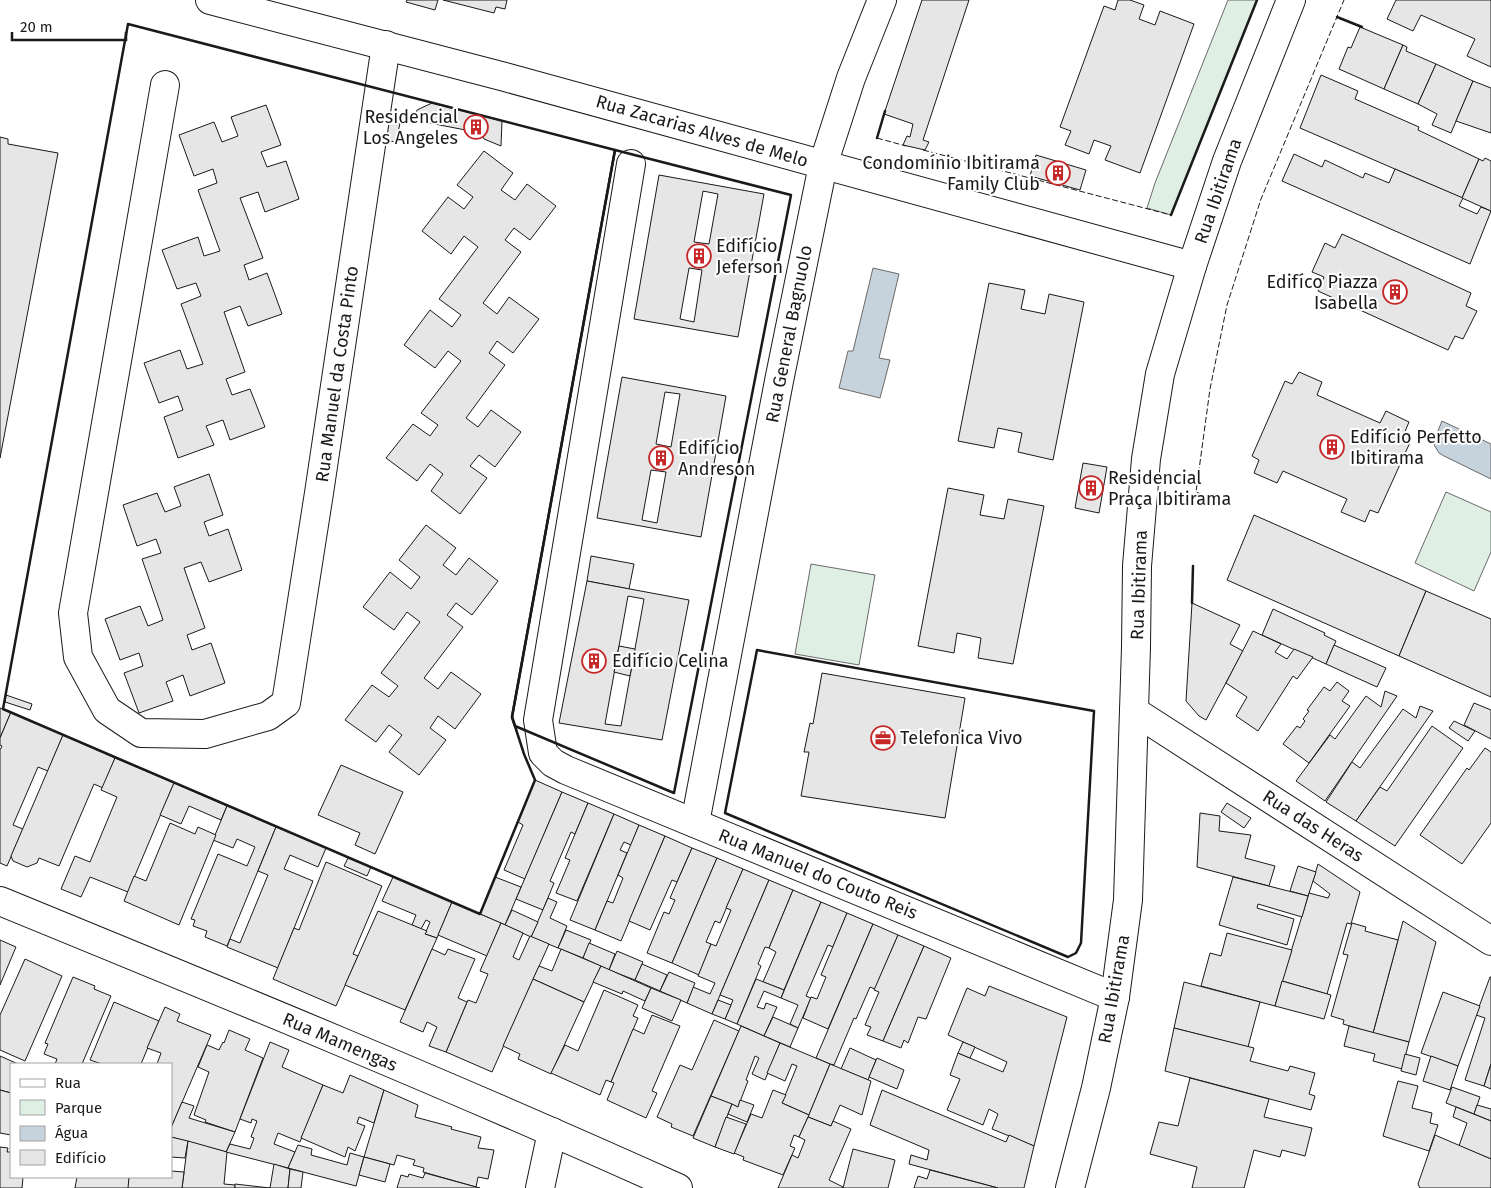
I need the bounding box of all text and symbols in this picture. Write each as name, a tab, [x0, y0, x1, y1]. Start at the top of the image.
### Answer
scale bar	[12, 10, 126, 42]
text: 20 m	[20, 18, 53, 36]
street label: Rua Zacarias Alves de Melo	[593, 90, 811, 172]
place label: Residencial Los Angeles	[363, 106, 458, 149]
building icon: Residencial Los Angeles	[463, 114, 489, 140]
street label: Rua Ibitirama	[1190, 135, 1246, 247]
place label: Condomínio Ibitirama Family Club	[863, 152, 1040, 195]
building icon: Condomínio Ibitirama Family Club	[1045, 160, 1071, 186]
place label: Edifício Jeferson	[716, 235, 783, 278]
building icon: Edifício Jeferson	[686, 243, 712, 269]
street label: Rua General Bagnuolo	[761, 243, 817, 425]
street label: Rua Manuel da Costa Pinto	[311, 264, 363, 484]
place label: Edifíco Piazza Isabella	[1267, 271, 1378, 314]
building icon: Edifíco Piazza Isabella	[1382, 279, 1408, 305]
place label: Edifício Perfetto Ibitirama	[1350, 426, 1482, 469]
building icon: Edifício Perfetto Ibitirama	[1319, 434, 1345, 460]
place label: Edifício Andreson	[678, 437, 755, 480]
building icon: Edifício Andreson	[648, 445, 674, 471]
place label: Residencial Praça Ibitirama	[1108, 467, 1231, 510]
building icon: Residencial Praça Ibitirama	[1078, 475, 1104, 501]
street label: Rua Ibitirama	[1126, 530, 1152, 640]
building icon: Edifício Celina	[581, 648, 607, 674]
place label: Edifício Celina	[612, 650, 728, 672]
office icon: Telefonica Vivo	[870, 725, 896, 751]
place label: Telefonica Vivo	[900, 727, 1022, 749]
street label: Rua das Heras	[1258, 785, 1368, 867]
street label: Rua Manuel do Couto Reis	[715, 824, 921, 924]
street label: Rua Ibitirama	[1094, 933, 1134, 1045]
street label: Rua Mamengas	[279, 1008, 401, 1076]
legend	[10, 1063, 172, 1178]
text: Rua	[55, 1074, 81, 1092]
text: Parque	[55, 1099, 102, 1117]
text: Água	[55, 1124, 88, 1142]
text: Edifício	[55, 1149, 106, 1167]

